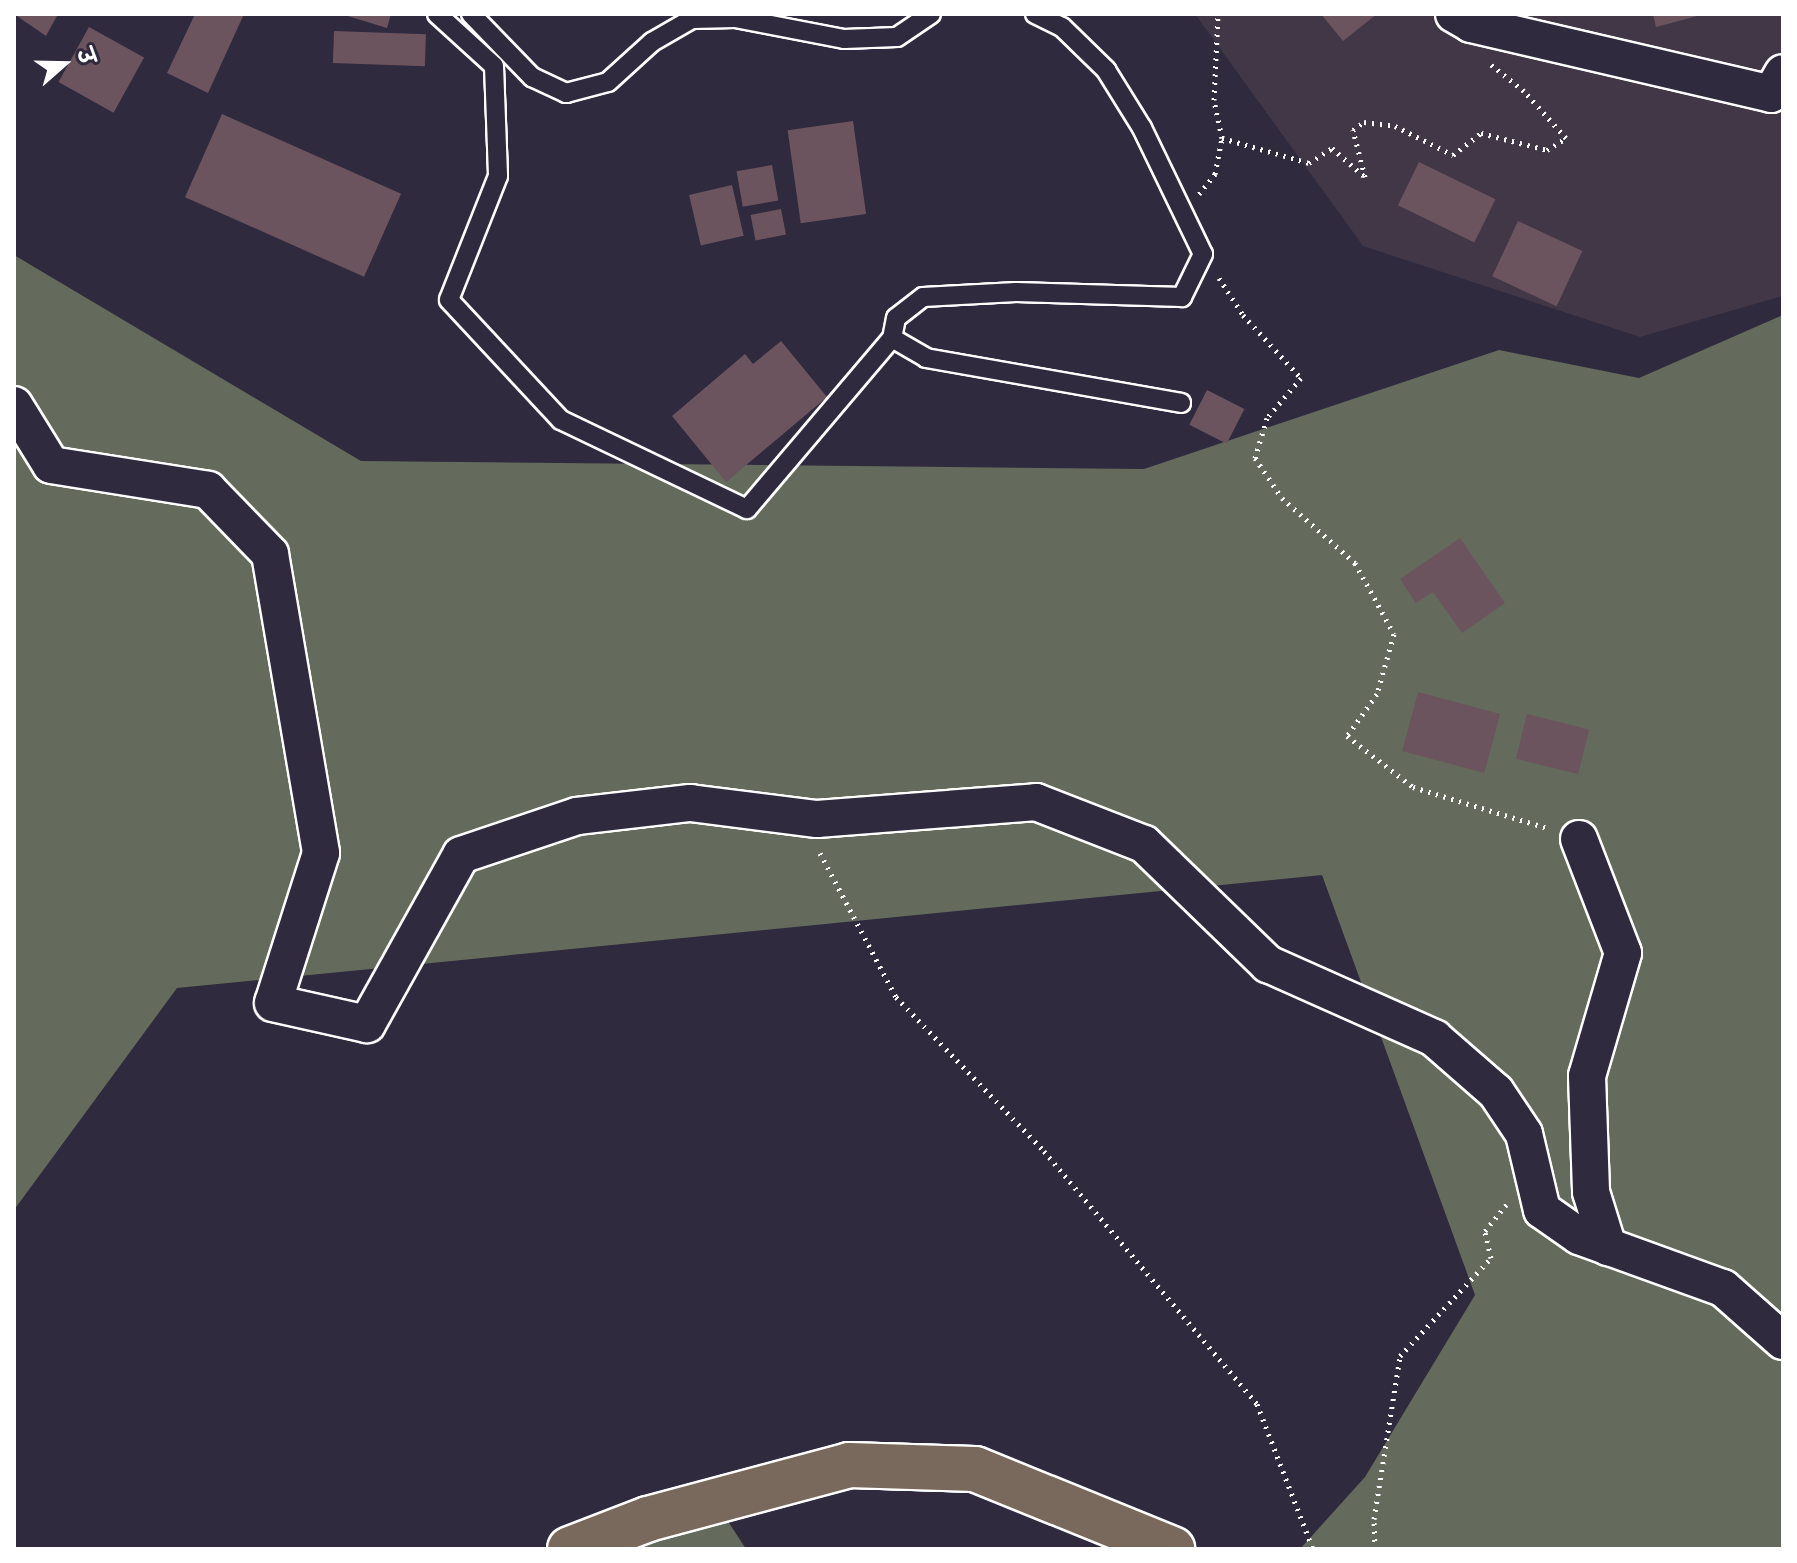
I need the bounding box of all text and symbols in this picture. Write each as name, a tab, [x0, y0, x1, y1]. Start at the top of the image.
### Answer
north arrow	[24, 24, 104, 104]
text: उ	[71, 44, 103, 67]

